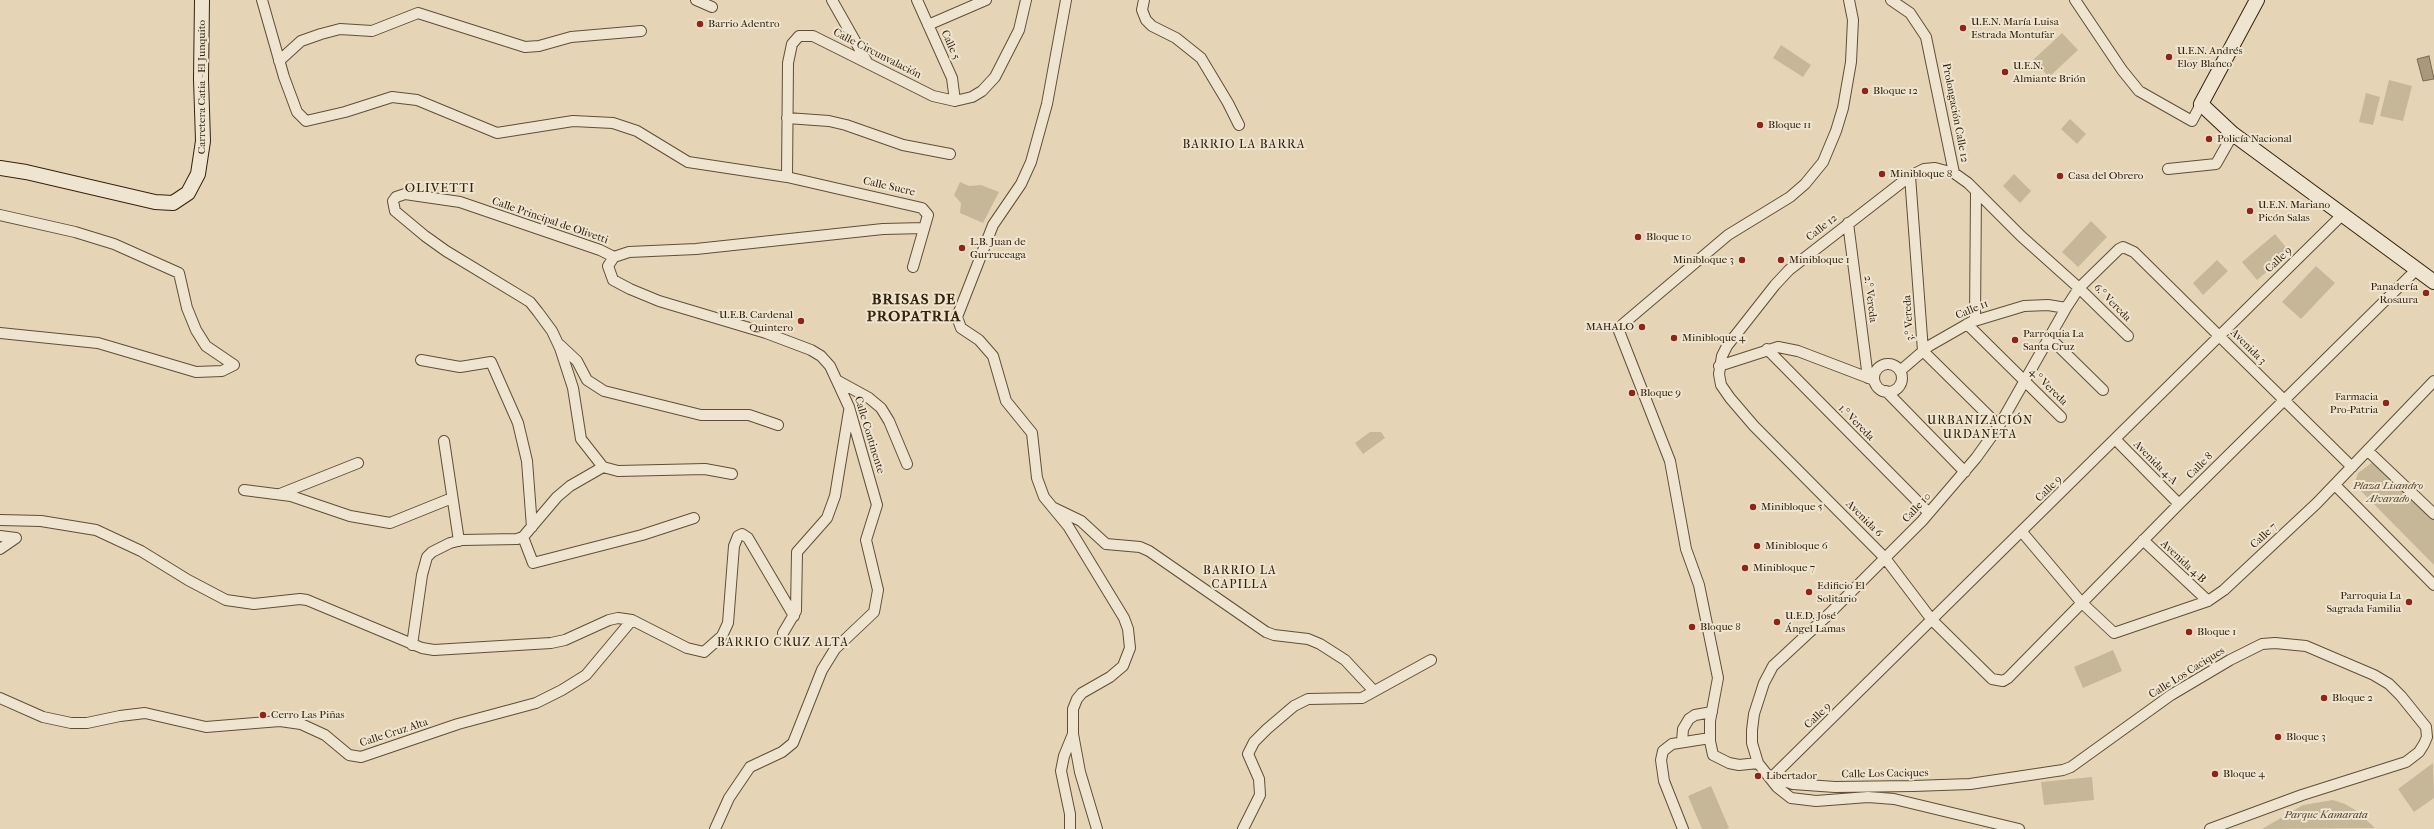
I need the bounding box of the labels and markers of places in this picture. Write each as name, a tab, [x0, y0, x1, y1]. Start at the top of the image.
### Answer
place label: U.E.N. María Luisa Estrada Montufar	[1971, 15, 2059, 41]
place label: Barrio Adentro	[708, 17, 780, 31]
marker: Barrio Adentro	[695, 19, 705, 29]
marker: U.E.N. María Luisa Estrada Montufar	[1958, 23, 1968, 33]
place label: U.E.N. Andrés Eloy Blanco	[2177, 44, 2243, 70]
marker: U.E.N. Andrés Eloy Blanco	[2164, 52, 2174, 62]
place label: U.E.N. Almiante Brión	[2013, 59, 2086, 85]
marker: U.E.N. Almiante Brión	[2000, 67, 2010, 77]
place label: Bloque 12	[1873, 84, 1918, 98]
marker: Bloque 12	[1860, 86, 1870, 96]
place label: Bloque 11	[1768, 118, 1811, 132]
marker: Bloque 11	[1755, 120, 1765, 130]
place label: Policía Nacional	[2217, 132, 2292, 146]
marker: Policía Nacional	[2204, 134, 2214, 144]
place label: Minibloque 8	[1890, 167, 1952, 181]
marker: Minibloque 8	[1877, 169, 1887, 179]
place label: Casa del Obrero	[2068, 169, 2143, 183]
marker: Casa del Obrero	[2055, 171, 2065, 181]
place label: U.E.N. Mariano Picón Salas	[2258, 198, 2330, 224]
marker: U.E.N. Mariano Picón Salas	[2245, 206, 2255, 216]
place label: Bloque 10	[1646, 230, 1691, 244]
marker: Bloque 10	[1633, 232, 1643, 242]
place label: L.B. Juan de Gurruceaga	[970, 235, 1026, 261]
marker: L.B. Juan de Gurruceaga	[957, 243, 967, 253]
place label: Minibloque 3	[1673, 253, 1734, 267]
place label: Minibloque 1	[1789, 253, 1850, 267]
marker: Minibloque 3	[1737, 255, 1747, 265]
marker: Minibloque 1	[1776, 255, 1786, 265]
place label: Panadería Rosaura	[2370, 280, 2418, 306]
marker: Panadería Rosaura	[2421, 288, 2431, 298]
place label: U.E.B. Cardenal Quintero	[719, 308, 793, 334]
marker: U.E.B. Cardenal Quintero	[796, 316, 806, 326]
place label: MAHALO	[1586, 320, 1634, 334]
marker: MAHALO	[1637, 322, 1647, 332]
place label: Parroquia La Santa Cruz	[2023, 327, 2084, 353]
place label: Minibloque 4	[1682, 331, 1745, 345]
marker: Minibloque 4	[1669, 333, 1679, 343]
marker: Parroquia La Santa Cruz	[2010, 335, 2020, 345]
place label: Bloque 9	[1640, 386, 1681, 400]
marker: Bloque 9	[1627, 388, 1637, 398]
place label: Farmacia Pro-Patria	[2330, 390, 2378, 416]
marker: Farmacia Pro-Patria	[2381, 398, 2391, 408]
place label: Minibloque 5	[1761, 500, 1823, 514]
marker: Minibloque 5	[1748, 502, 1758, 512]
place label: Minibloque 6	[1765, 539, 1828, 553]
marker: Minibloque 6	[1752, 541, 1762, 551]
place label: Minibloque 7	[1753, 561, 1815, 575]
marker: Minibloque 7	[1740, 563, 1750, 573]
place label: Edificio El Solitario	[1817, 579, 1865, 605]
marker: Edificio El Solitario	[1804, 587, 1814, 597]
place label: Parroquia La Sagrada Familia	[2326, 589, 2401, 615]
marker: Parroquia La Sagrada Familia	[2404, 597, 2414, 607]
place label: U.E.D. José Ángel Lamas	[1785, 609, 1845, 635]
marker: U.E.D. José Ángel Lamas	[1772, 617, 1782, 627]
place label: Bloque 8	[1700, 620, 1741, 634]
marker: Bloque 8	[1687, 622, 1697, 632]
place label: Bloque 1	[2197, 625, 2236, 639]
marker: Bloque 1	[2184, 627, 2194, 637]
place label: Bloque 2	[2332, 691, 2373, 705]
marker: Bloque 2	[2319, 693, 2329, 703]
place label: Cerro Las Piñas	[271, 708, 345, 722]
marker: Cerro Las Piñas	[258, 710, 268, 720]
place label: Bloque 3	[2286, 730, 2326, 744]
marker: Bloque 3	[2273, 732, 2283, 742]
place label: Bloque 4	[2223, 767, 2265, 781]
place label: Libertador	[1766, 769, 1817, 783]
marker: Bloque 4	[2210, 769, 2220, 779]
marker: Libertador	[1753, 771, 1763, 781]

